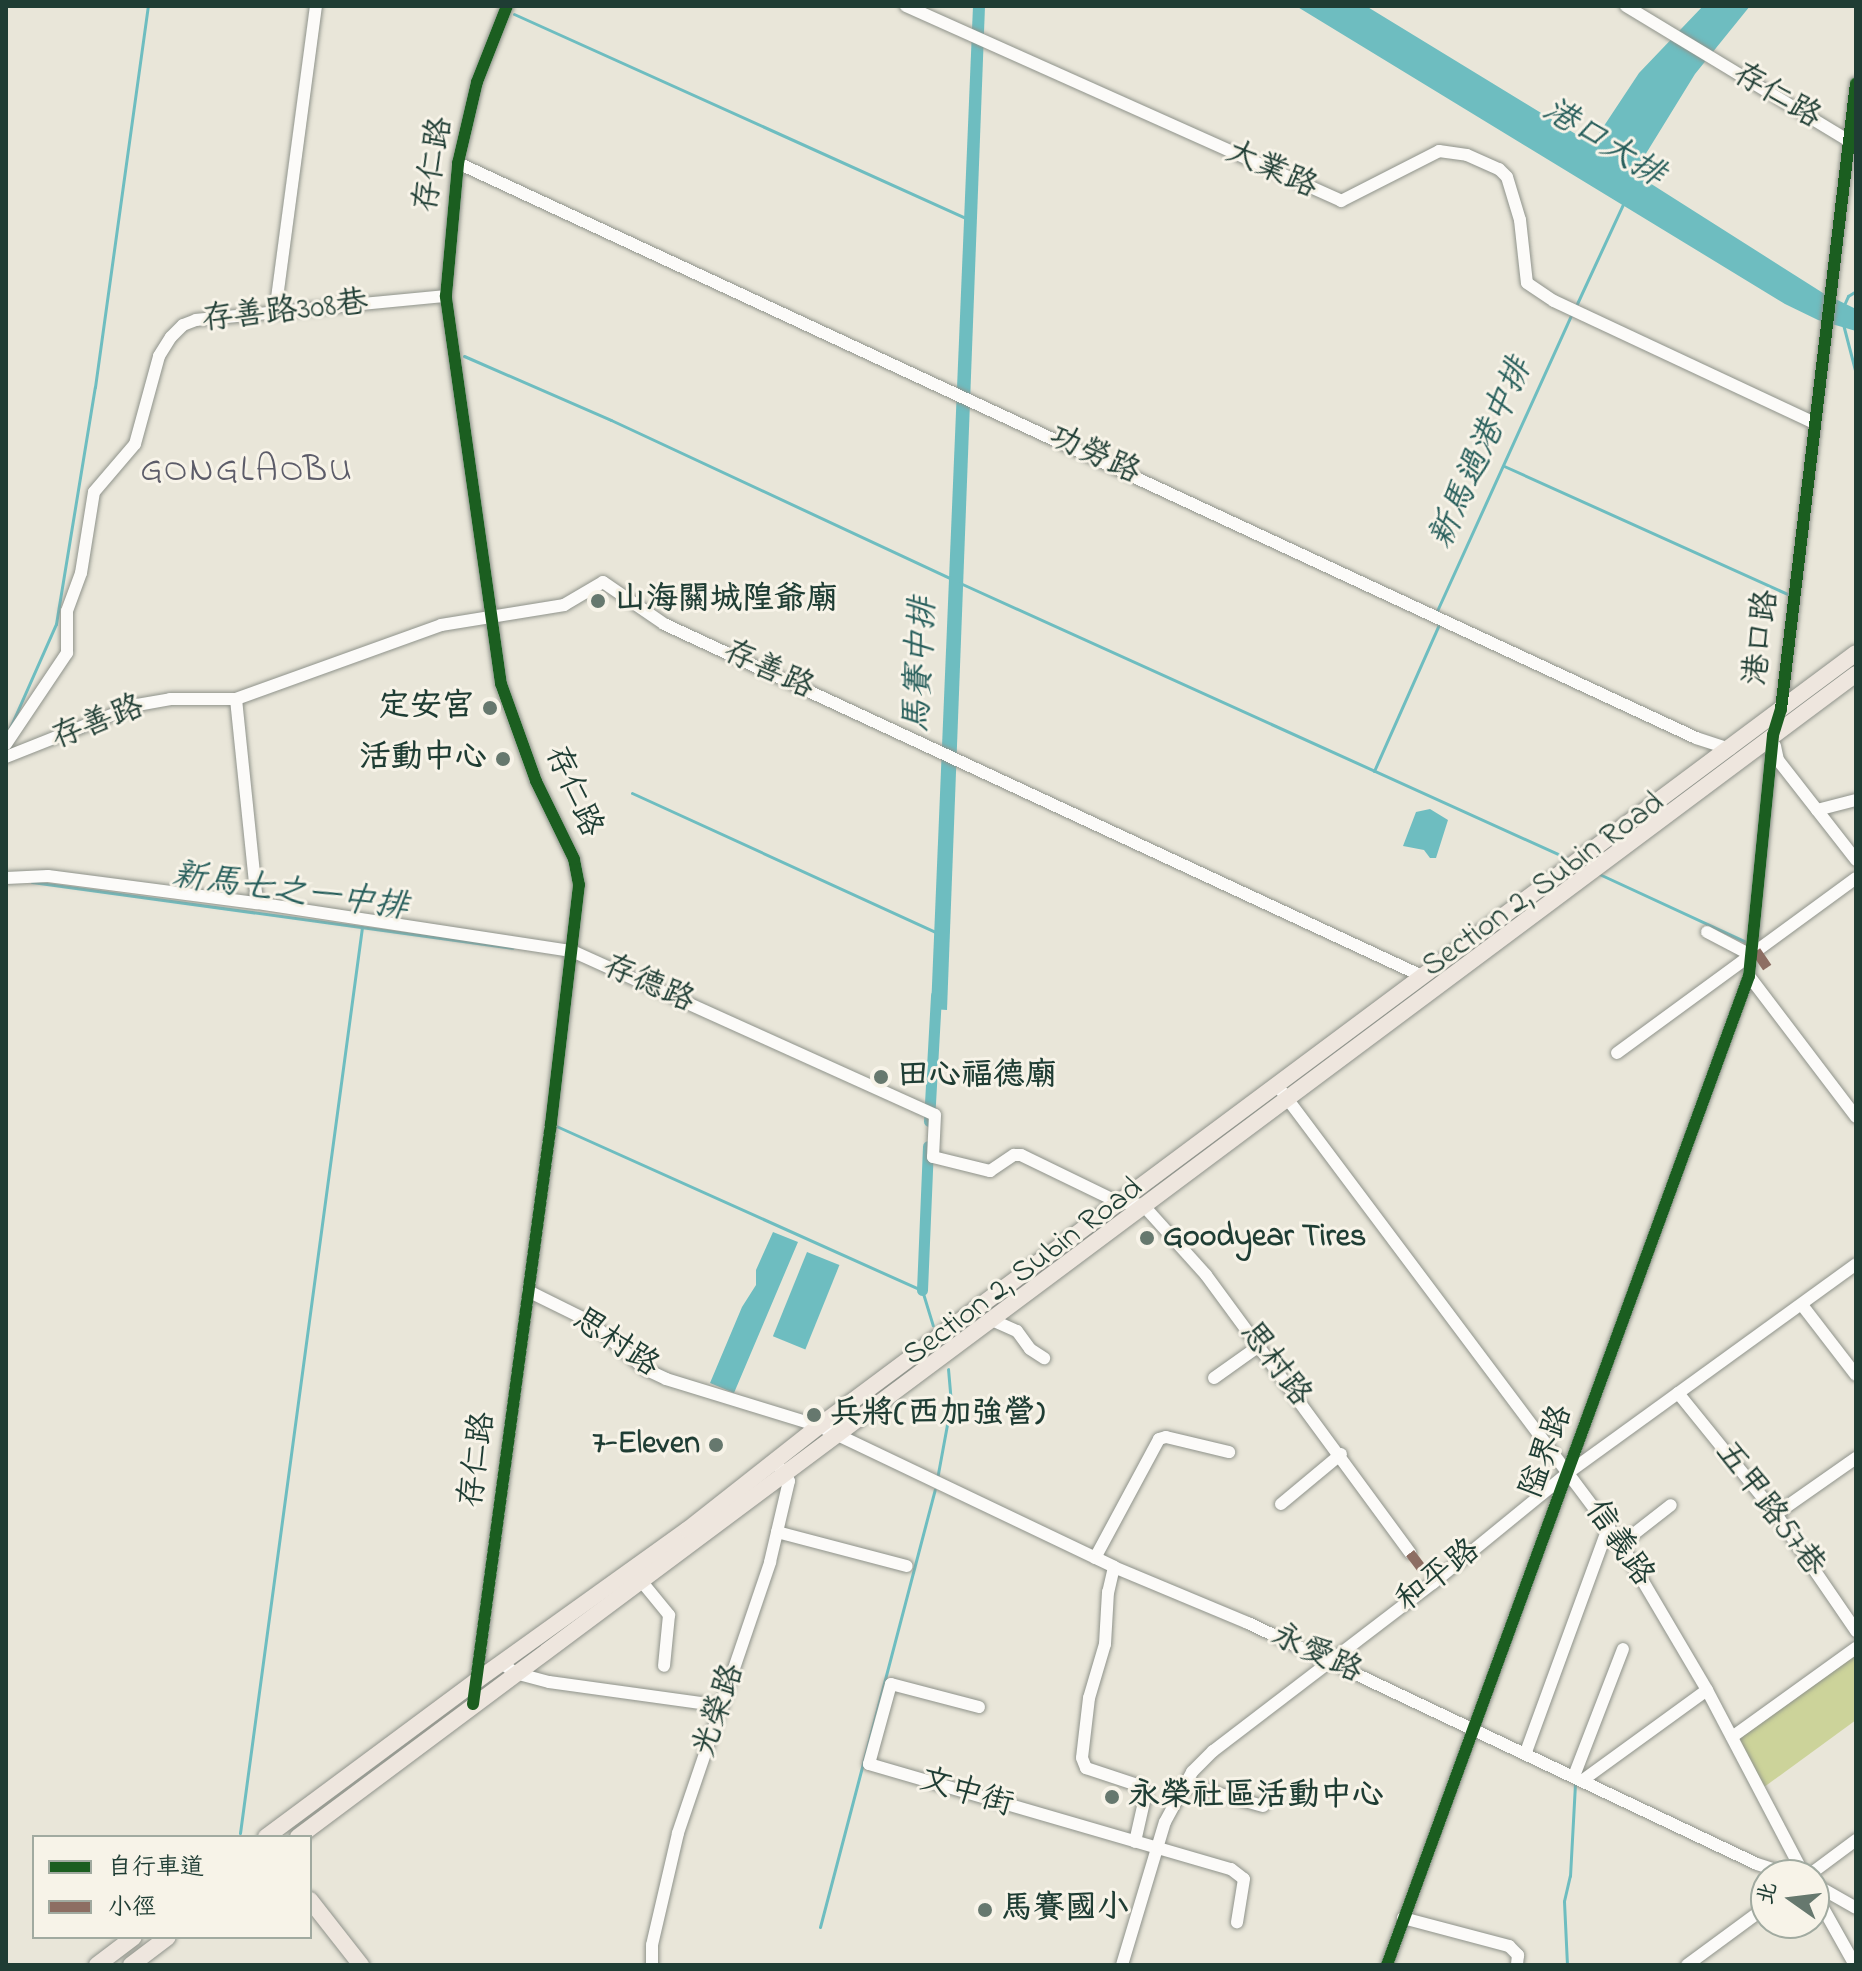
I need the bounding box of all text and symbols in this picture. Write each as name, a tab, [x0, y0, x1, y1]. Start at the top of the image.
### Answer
street label: 存仁路	[1725, 56, 1827, 138]
water label: 港口大排	[1535, 91, 1671, 197]
street label: 存仁路	[408, 114, 462, 216]
street label: 大業路	[1219, 134, 1323, 208]
street label: 存善路308巷	[200, 285, 370, 341]
water label: 新馬過港中排	[1422, 353, 1542, 555]
street label: 功勞路	[1042, 418, 1146, 494]
district label: GONGLAOBU	[140, 450, 354, 494]
place label: 山海關城隍爺廟	[614, 582, 838, 620]
street label: 港口路	[1738, 588, 1788, 688]
marker: 山海關城隍爺廟	[589, 592, 607, 610]
water label: 馬賽中排	[898, 596, 946, 734]
street label: 存善路	[716, 633, 820, 709]
street label: 存善路	[46, 689, 150, 759]
place label: 定安宮	[378, 689, 474, 727]
marker: 定安宮	[481, 699, 499, 717]
place label: 活動中心	[359, 740, 487, 778]
street label: 存仁路	[535, 740, 609, 844]
marker: 活動中心	[494, 750, 512, 768]
street label: Section 2, Subin Road	[1415, 785, 1673, 987]
water label: 新馬七之一中排	[169, 856, 411, 930]
street label: 存德路	[596, 948, 700, 1022]
place label: 田心福德廟	[897, 1058, 1057, 1096]
marker: 田心福德廟	[872, 1068, 890, 1086]
street label: Section 2, Subin Road	[897, 1170, 1151, 1376]
place label: Goodyear Tires	[1163, 1219, 1366, 1257]
marker: Goodyear Tires	[1138, 1229, 1156, 1247]
street label: 思村路	[564, 1301, 666, 1387]
street label: 思村路	[1230, 1315, 1318, 1415]
place label: 兵將(西加強營)	[830, 1396, 1045, 1434]
street label: 隘界路	[1514, 1400, 1582, 1504]
marker: 兵將(西加強營)	[805, 1406, 823, 1424]
street label: 存仁路	[453, 1410, 505, 1510]
place label: 7-Eleven	[592, 1426, 700, 1464]
street label: 五甲路57巷	[1706, 1435, 1832, 1585]
marker: 7-Eleven	[707, 1436, 725, 1454]
street label: 信義路	[1575, 1493, 1661, 1595]
street label: 和平路	[1389, 1532, 1489, 1622]
street label: 永愛路	[1264, 1617, 1368, 1693]
street label: 光榮路	[686, 1659, 754, 1763]
street label: 文中街	[914, 1762, 1018, 1826]
place label: 永榮社區活動中心	[1128, 1778, 1384, 1816]
marker: 永榮社區活動中心	[1103, 1788, 1121, 1806]
legend	[32, 1835, 312, 1939]
text: 自行車道	[108, 1851, 204, 1886]
north arrow	[1750, 1859, 1830, 1939]
text: 北	[1750, 1879, 1787, 1908]
text: 小徑	[108, 1891, 156, 1926]
place label: 馬賽國小	[1001, 1891, 1129, 1929]
marker: 馬賽國小	[976, 1901, 994, 1919]

